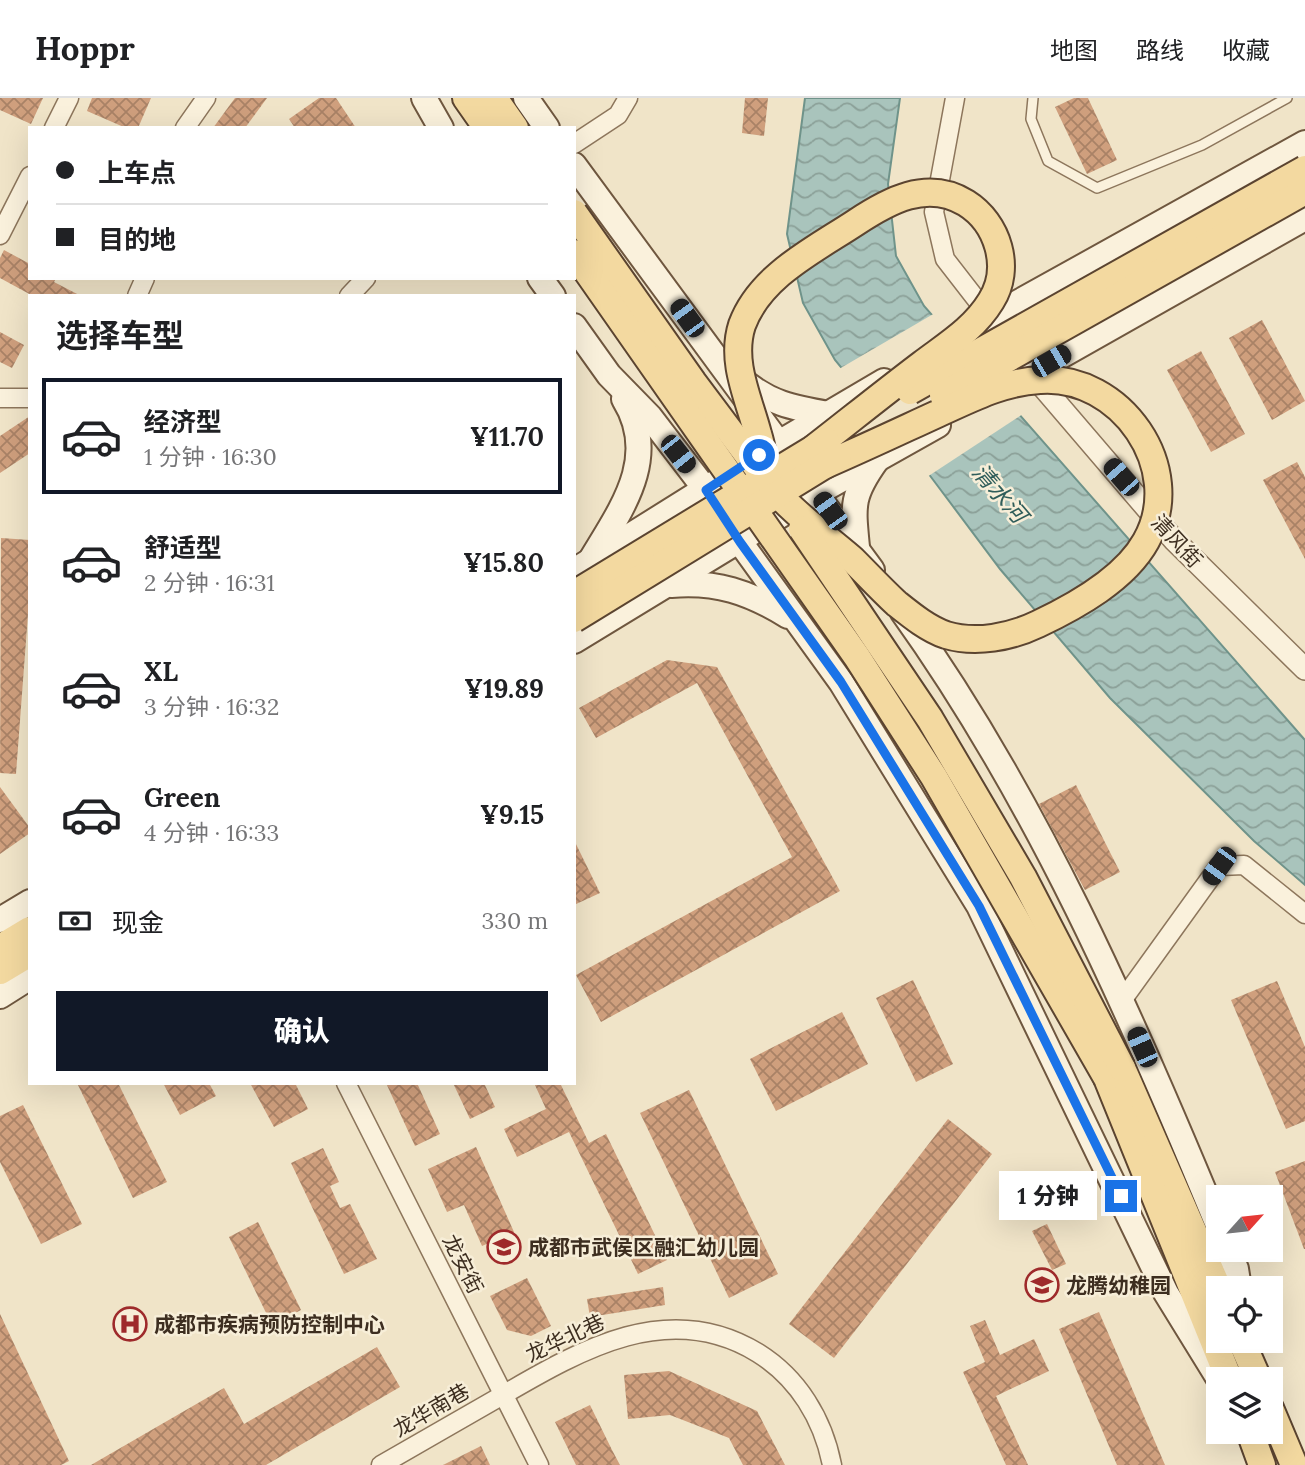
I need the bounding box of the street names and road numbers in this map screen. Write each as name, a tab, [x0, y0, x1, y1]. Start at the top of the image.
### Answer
street label: 清风街	[1146, 509, 1208, 573]
street label: 龙安街	[437, 1230, 489, 1298]
street label: 龙华北巷	[521, 1308, 609, 1368]
street label: 龙华南巷	[388, 1377, 474, 1443]

